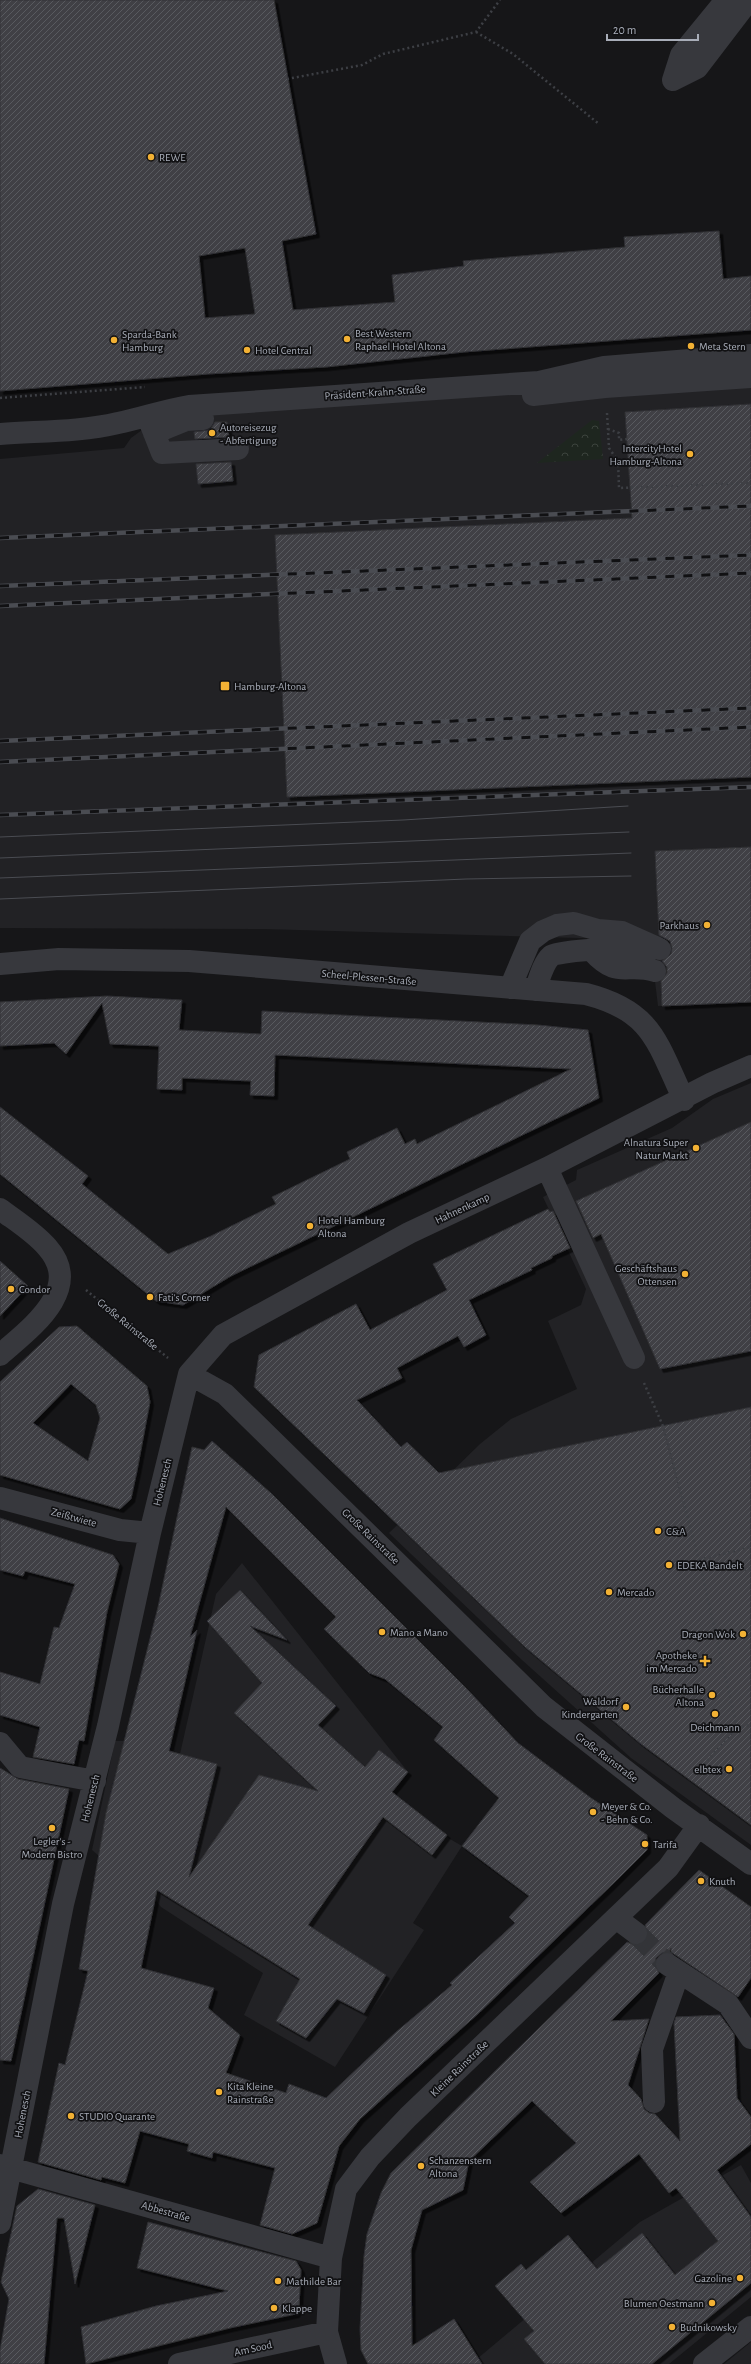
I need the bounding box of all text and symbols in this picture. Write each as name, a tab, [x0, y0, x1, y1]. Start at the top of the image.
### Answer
scale bar	[607, 16, 698, 42]
text: 20 m	[613, 24, 636, 36]
marker: REWE	[146, 152, 156, 162]
place label: REWE	[159, 152, 186, 163]
place label: Best Western Raphael Hotel Altona	[355, 328, 446, 352]
place label: Sparda-Bank Hamburg	[122, 329, 177, 353]
marker: Best Western Raphael Hotel Altona	[342, 334, 352, 344]
marker: Sparda-Bank Hamburg	[109, 335, 119, 345]
marker: Meta Stern	[686, 341, 696, 351]
place label: Meta Stern	[699, 341, 746, 352]
marker: Hotel Central	[242, 345, 252, 355]
place label: Hotel Central	[255, 345, 312, 356]
street label: Präsident-Krahn-Straße	[324, 383, 426, 402]
place label: Autoreisezug - Abfertigung	[220, 422, 277, 446]
marker: Autoreisezug - Abfertigung	[207, 428, 217, 438]
place label: IntercityHotel Hamburg-Altona	[610, 443, 682, 467]
marker: IntercityHotel Hamburg-Altona	[685, 449, 695, 459]
marker: Hamburg-Altona	[219, 680, 231, 692]
place label: Hamburg-Altona	[234, 681, 306, 692]
place label: Parkhaus	[660, 920, 699, 931]
marker: Parkhaus	[702, 920, 712, 930]
street label: Scheel-Plessen-Straße	[321, 968, 417, 987]
place label: Alnatura Super Natur Markt	[624, 1137, 688, 1161]
marker: Alnatura Super Natur Markt	[691, 1143, 701, 1153]
street label: Hahnenkamp	[433, 1191, 491, 1226]
place label: Hotel Hamburg Altona	[318, 1215, 385, 1239]
marker: Hotel Hamburg Altona	[305, 1221, 315, 1231]
place label: Geschäftshaus Ottensen	[615, 1263, 677, 1287]
marker: Geschäftshaus Ottensen	[680, 1269, 690, 1279]
marker: Condor	[6, 1284, 16, 1294]
place label: Condor	[19, 1284, 50, 1295]
marker: Fati's Corner	[145, 1292, 155, 1302]
place label: Fati's Corner	[158, 1292, 211, 1303]
street label: Große Rainstraße	[95, 1297, 160, 1352]
street label: Hohenesch	[151, 1457, 174, 1507]
street label: Zeißtwiete	[50, 1506, 98, 1529]
street label: Große Rainstraße	[340, 1506, 401, 1566]
marker: C&A	[653, 1526, 663, 1536]
place label: C&A	[666, 1526, 686, 1537]
marker: EDEKA Bandelt	[664, 1560, 674, 1570]
place label: EDEKA Bandelt	[677, 1560, 743, 1571]
marker: Mercado	[604, 1587, 614, 1597]
place label: Mercado	[617, 1587, 654, 1598]
marker: Mano a Mano	[377, 1627, 387, 1637]
place label: Mano a Mano	[390, 1627, 448, 1638]
place label: Dragon Wok	[681, 1629, 735, 1640]
marker: Dragon Wok	[738, 1629, 748, 1639]
place label: Apotheke im Mercado	[646, 1650, 697, 1674]
marker: Apotheke im Mercado	[700, 1656, 710, 1666]
place label: Bücherhalle Altona	[653, 1684, 704, 1708]
marker: Bücherhalle Altona	[707, 1690, 717, 1700]
place label: Waldorf Kindergarten	[561, 1696, 619, 1720]
marker: Waldorf Kindergarten	[621, 1702, 631, 1712]
marker: Deichmann	[710, 1709, 720, 1719]
place label: Deichmann	[690, 1722, 740, 1733]
street label: Große Rainstraße	[574, 1731, 640, 1784]
place label: elbtex	[694, 1764, 721, 1775]
marker: elbtex	[724, 1764, 734, 1774]
street label: Hohenesch	[79, 1773, 102, 1823]
place label: Meyer & Co. - Behn & Co.	[601, 1801, 653, 1825]
marker: Meyer & Co. - Behn & Co.	[588, 1807, 598, 1817]
marker: Legler's - Modern Bistro	[47, 1823, 57, 1833]
place label: Legler's - Modern Bistro	[22, 1836, 82, 1860]
marker: Tarifa	[640, 1839, 650, 1849]
place label: Tarifa	[653, 1839, 677, 1850]
marker: Knuth	[696, 1876, 706, 1886]
place label: Knuth	[709, 1876, 735, 1887]
street label: Kleine Rainstraße	[428, 2038, 490, 2099]
place label: Kita Kleine Rainstraße	[227, 2081, 274, 2105]
marker: Kita Kleine Rainstraße	[214, 2087, 224, 2097]
street label: Hohenesch	[12, 2089, 32, 2139]
marker: STUDIO Quarante	[66, 2111, 76, 2121]
place label: STUDIO Quarante	[79, 2111, 155, 2122]
place label: Schanzenstern Altona	[429, 2155, 491, 2179]
marker: Schanzenstern Altona	[416, 2161, 426, 2171]
street label: Abbestraße	[140, 2199, 191, 2224]
place label: Gazoline	[695, 2273, 732, 2284]
marker: Gazoline	[735, 2273, 745, 2283]
marker: Mathilde Bar	[273, 2276, 283, 2286]
place label: Mathilde Bar	[286, 2276, 342, 2287]
place label: Blumen Oestmann	[624, 2298, 704, 2309]
marker: Blumen Oestmann	[707, 2298, 717, 2308]
marker: Klappe	[269, 2303, 279, 2313]
place label: Klappe	[282, 2303, 312, 2314]
marker: Budnikowsky	[667, 2322, 677, 2332]
place label: Budnikowsky	[680, 2322, 737, 2333]
street label: Am Sood	[233, 2339, 273, 2358]

